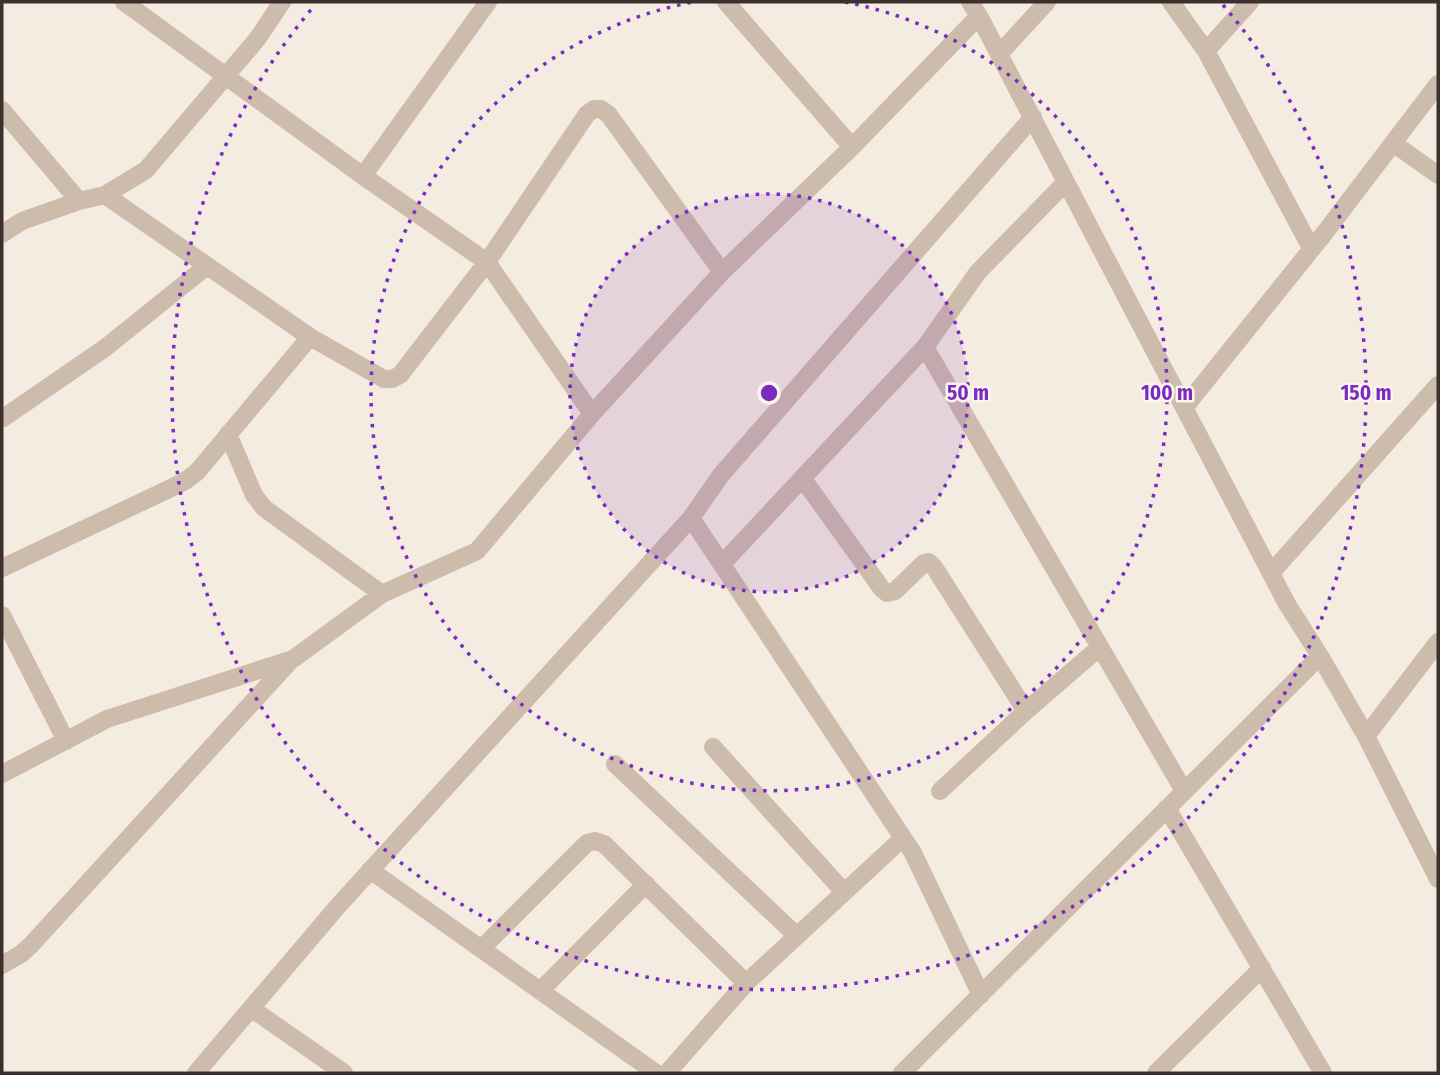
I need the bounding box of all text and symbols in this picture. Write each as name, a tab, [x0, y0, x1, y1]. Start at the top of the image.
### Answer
text: 50 m	[947, 380, 989, 406]
text: 100 m	[1141, 380, 1193, 406]
text: 150 m	[1340, 380, 1392, 406]
centre of rings	[757, 381, 781, 405]

